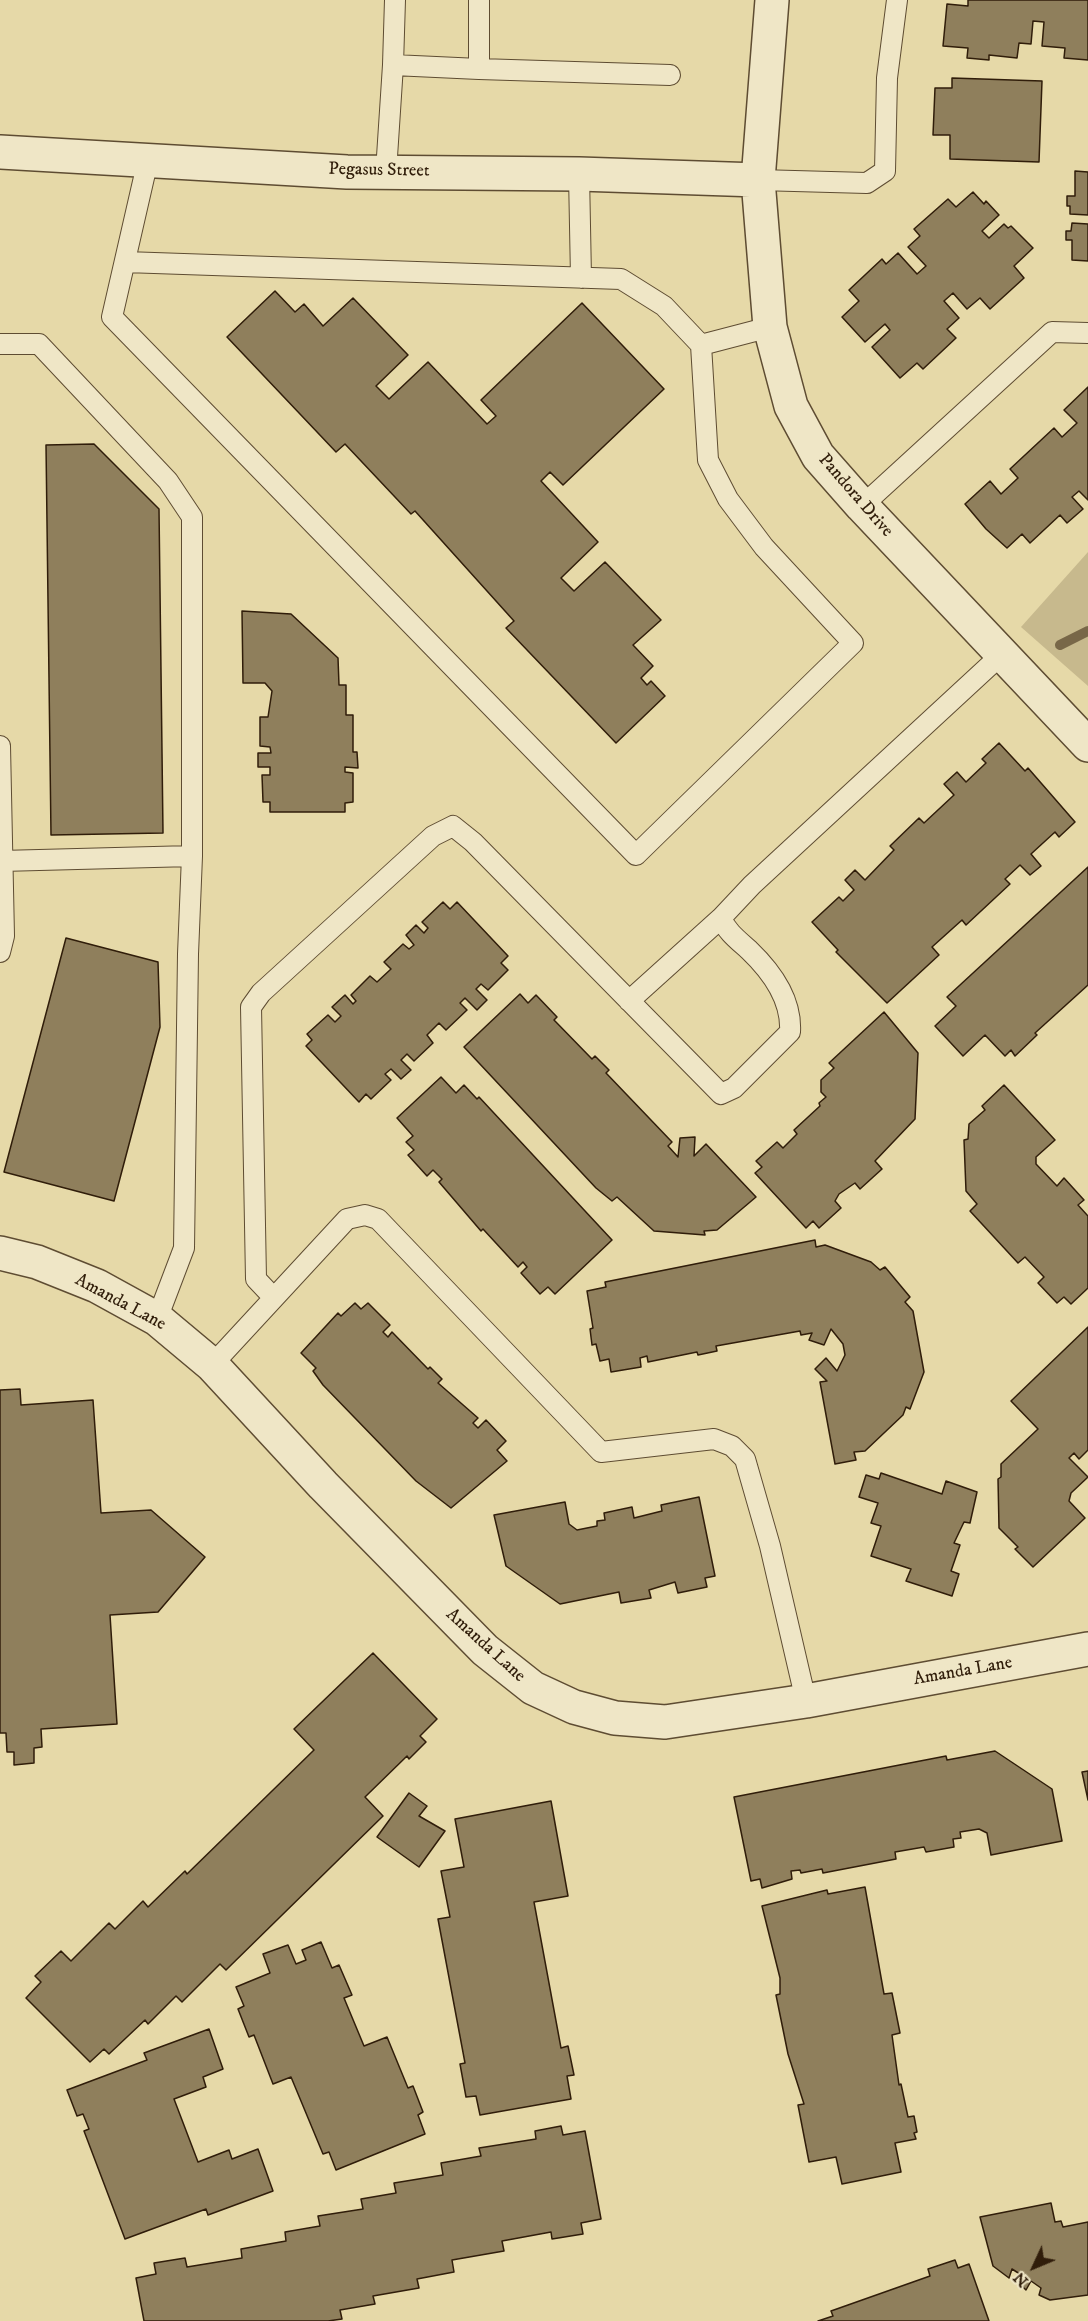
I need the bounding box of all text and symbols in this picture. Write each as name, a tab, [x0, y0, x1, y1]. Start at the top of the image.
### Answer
street label: Pegasus Street	[328, 159, 430, 183]
street label: Pandora Drive	[813, 450, 897, 542]
street label: Amanda Lane	[71, 1270, 169, 1336]
street label: Amanda Lane	[441, 1605, 529, 1687]
street label: Amanda Lane	[912, 1653, 1014, 1691]
north arrow	[1004, 2237, 1064, 2297]
text: N	[1009, 2268, 1033, 2291]

